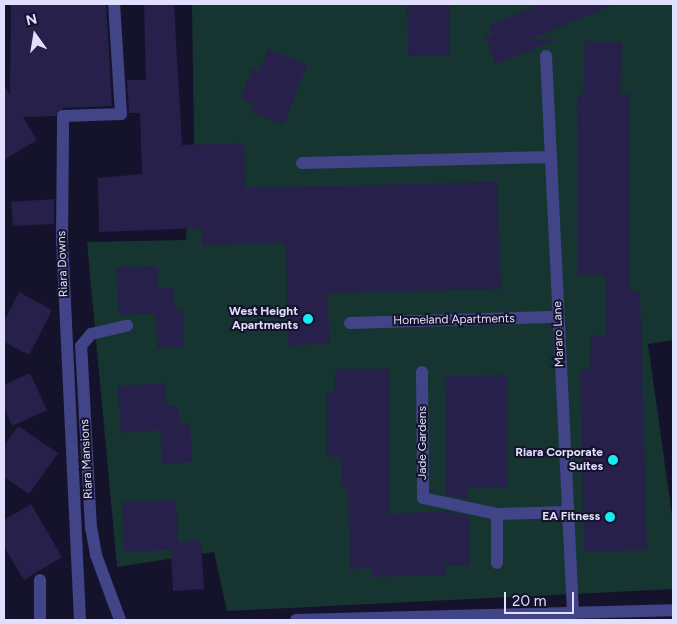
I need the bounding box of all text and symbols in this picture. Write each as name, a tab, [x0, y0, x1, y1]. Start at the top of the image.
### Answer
north arrow	[10, 10, 60, 60]
text: N	[24, 10, 39, 29]
street label: Riara Downs	[55, 231, 71, 297]
street label: Mararo Lane	[551, 301, 567, 367]
place label: West Height Apartments	[229, 305, 298, 333]
street label: Homeland Apartments	[393, 312, 515, 328]
marker: West Height Apartments	[302, 313, 314, 325]
street label: Jade Gardens	[416, 406, 430, 480]
street label: Riara Mansions	[78, 419, 96, 499]
place label: Riara Corporate Suites	[515, 446, 603, 474]
marker: Riara Corporate Suites	[607, 454, 619, 466]
place label: EA Fitness	[542, 510, 600, 524]
marker: EA Fitness	[604, 511, 616, 523]
scale bar	[507, 582, 577, 614]
text: 20 m	[512, 592, 546, 610]

